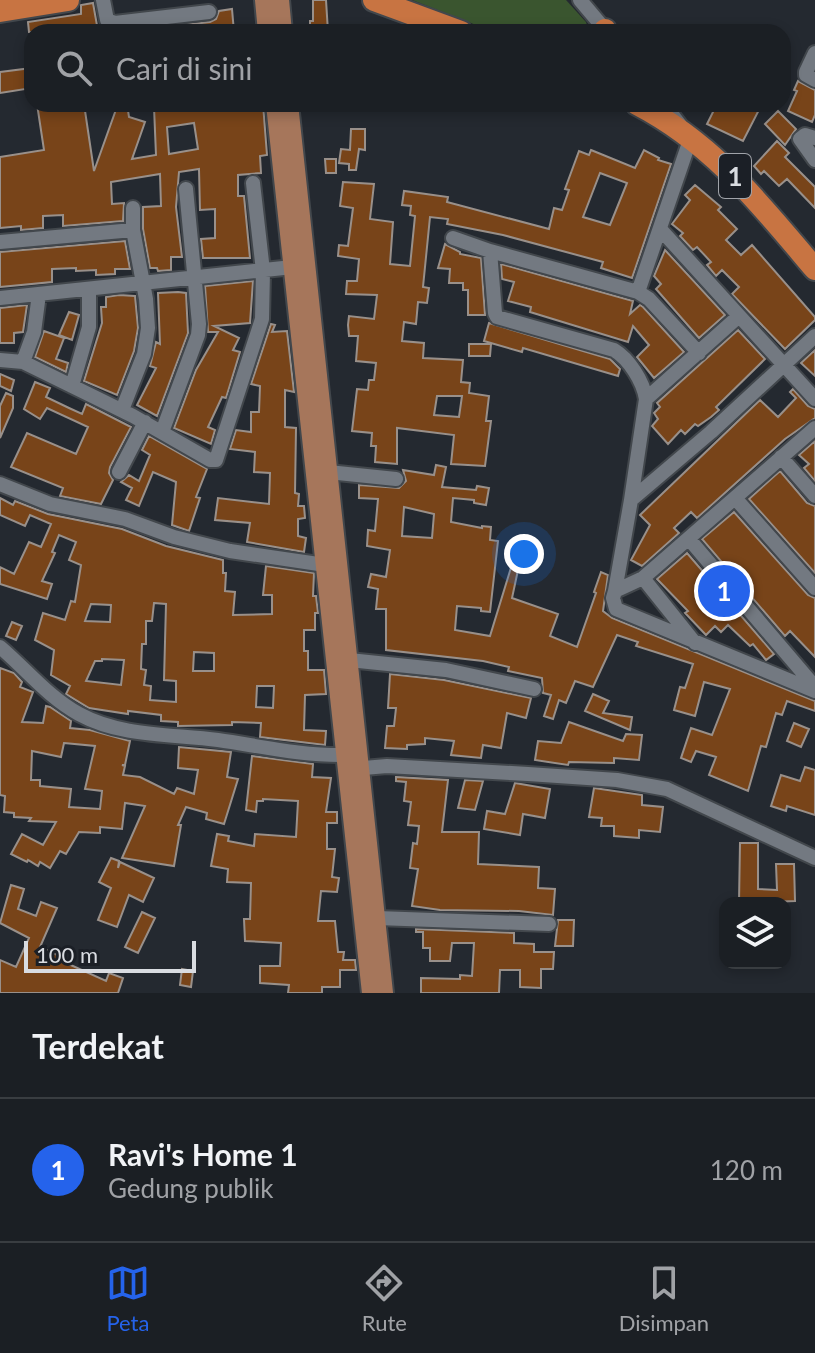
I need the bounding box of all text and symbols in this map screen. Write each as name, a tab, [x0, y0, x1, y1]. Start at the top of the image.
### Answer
search box	[24, 24, 791, 112]
icon: search	[52, 46, 96, 90]
text: Cari di sini	[116, 50, 253, 86]
road number: 1	[719, 154, 751, 198]
your location	[504, 534, 544, 574]
pin: 1	[698, 561, 750, 621]
map controls	[719, 897, 791, 969]
button: layers	[719, 897, 791, 969]
scale bar	[24, 937, 196, 973]
text: 100 m	[36, 941, 98, 968]
text: Terdekat	[32, 1025, 164, 1066]
text: Ravi's Home 1	[108, 1136, 298, 1172]
text: 1	[50, 1154, 66, 1186]
text: 120 m	[710, 1154, 783, 1186]
text: Gedung publik	[108, 1172, 274, 1204]
tab: Peta	[106, 1261, 150, 1336]
tab: Rute	[362, 1261, 407, 1336]
tab: Disimpan	[619, 1261, 709, 1336]

